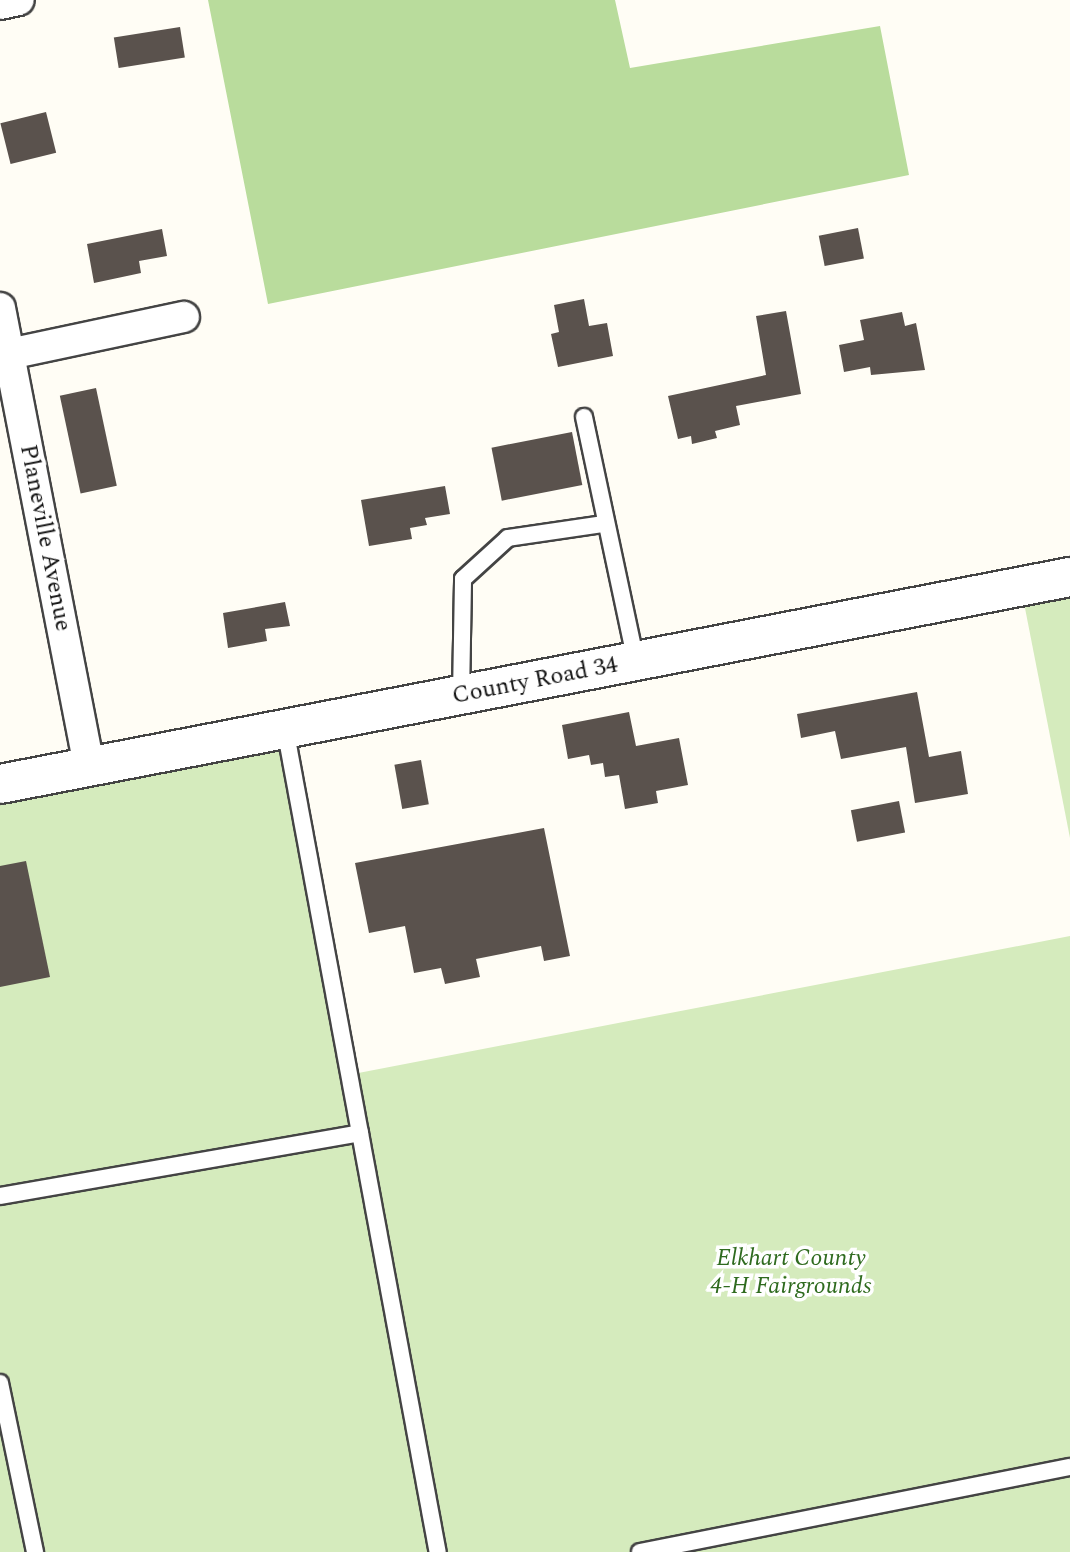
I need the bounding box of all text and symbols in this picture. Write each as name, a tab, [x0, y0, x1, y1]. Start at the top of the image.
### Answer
street label: Planeville Avenue	[13, 442, 77, 634]
street label: County Road 34	[450, 651, 620, 711]
park label: Elkhart County 4-H Fairgrounds	[711, 1245, 871, 1301]

